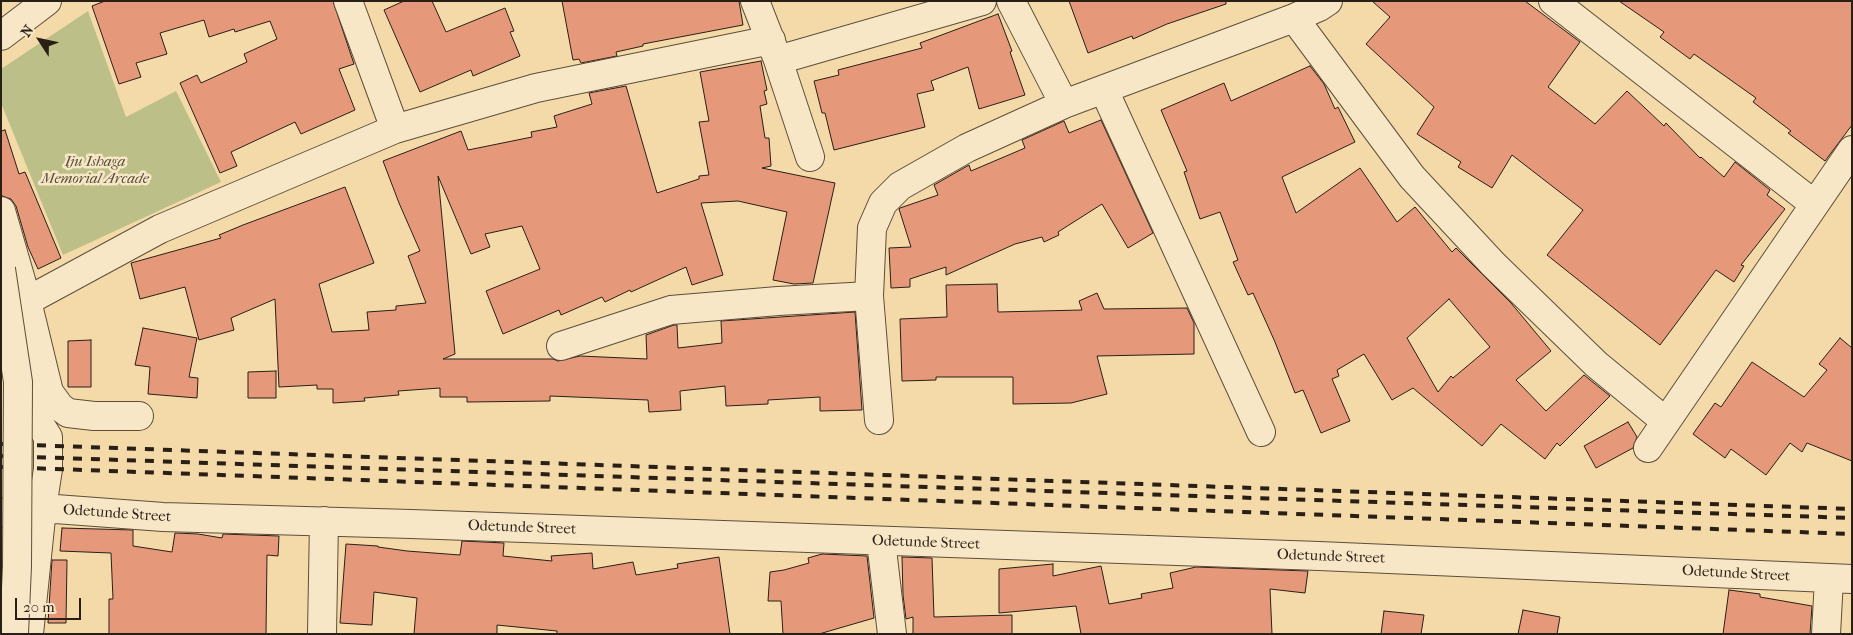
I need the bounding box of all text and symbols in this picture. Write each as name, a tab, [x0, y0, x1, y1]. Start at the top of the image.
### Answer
north arrow	[15, 15, 65, 65]
text: N	[17, 22, 37, 40]
park label: Iju Ishaga Memorial Arcade	[41, 153, 149, 188]
street label: Odetunde Street	[62, 501, 172, 527]
street label: Odetunde Street	[468, 517, 576, 539]
street label: Odetunde Street	[872, 532, 980, 554]
street label: Odetunde Street	[1277, 546, 1385, 568]
street label: Odetunde Street	[1681, 562, 1791, 586]
scale bar	[18, 588, 84, 620]
text: 20 m	[23, 598, 55, 616]

